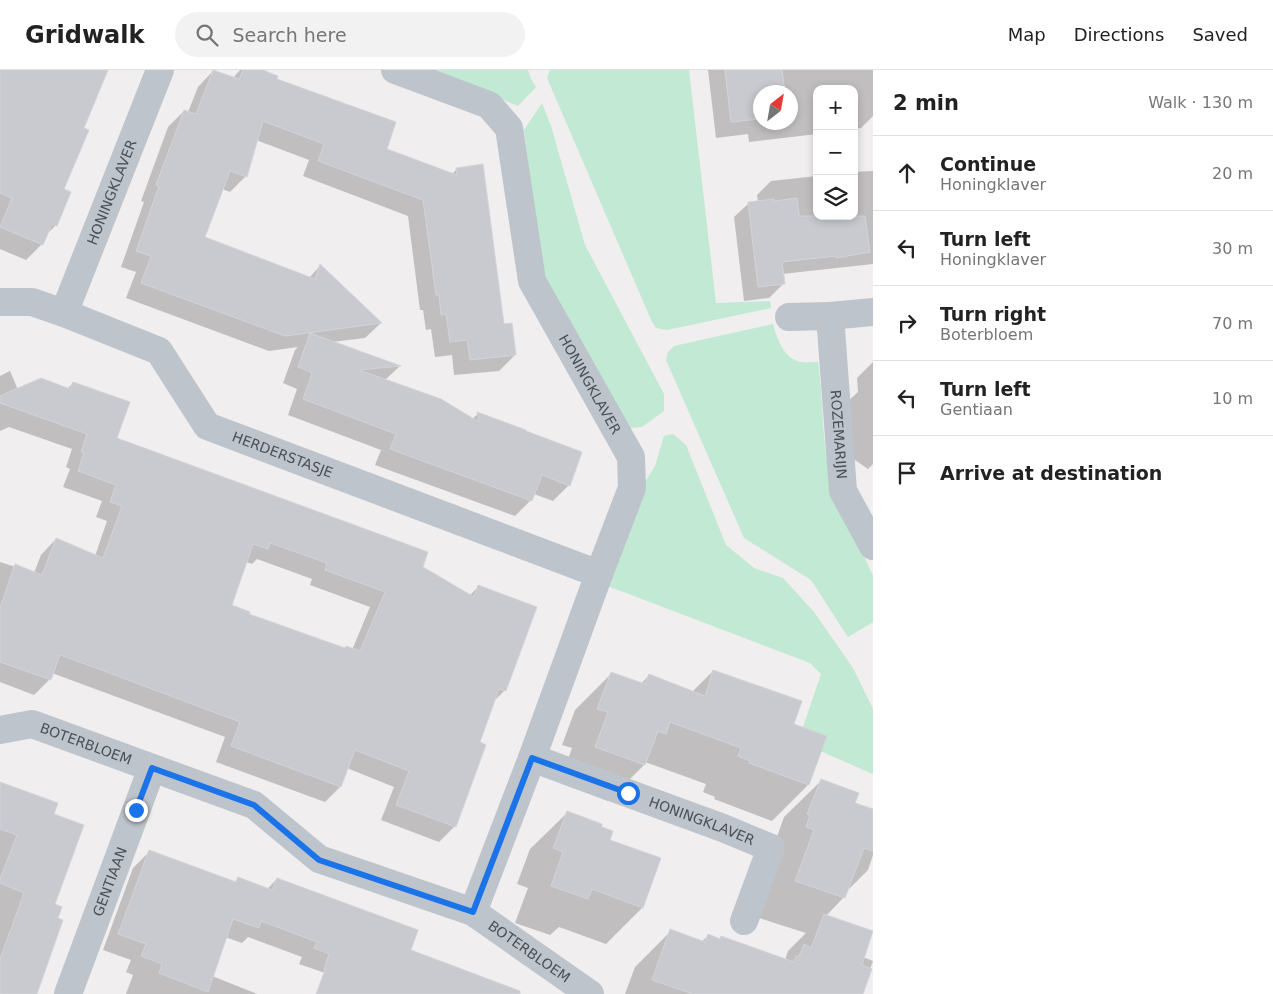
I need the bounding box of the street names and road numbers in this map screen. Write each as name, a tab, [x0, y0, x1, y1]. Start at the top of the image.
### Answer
street label: HONINGKLAVER	[84, 137, 140, 247]
street label: HONINGKLAVER	[556, 332, 625, 437]
street label: ROZEMARIJN	[828, 389, 850, 480]
street label: HERDERSTASJE	[230, 428, 335, 481]
street label: BOTERBLOEM	[38, 720, 134, 768]
street label: HONINGKLAVER	[647, 794, 757, 848]
street label: GENTIAAN	[90, 845, 130, 918]
street label: BOTERBLOEM	[485, 917, 573, 986]

